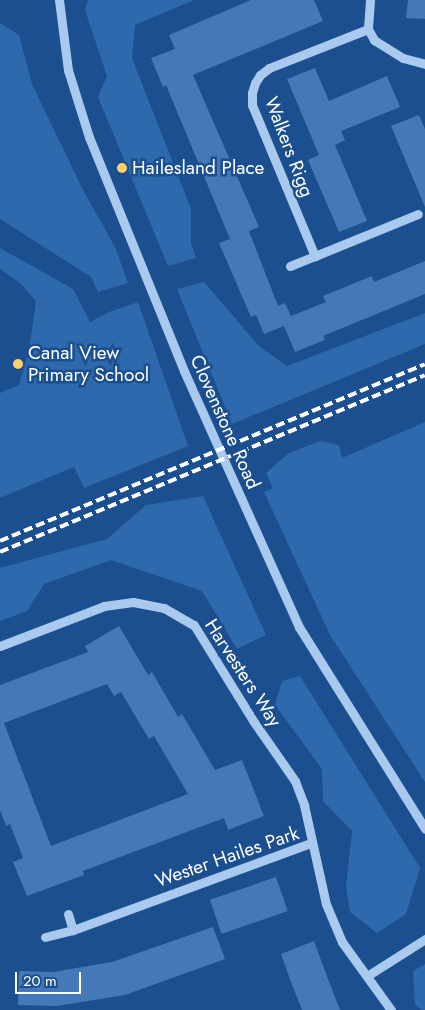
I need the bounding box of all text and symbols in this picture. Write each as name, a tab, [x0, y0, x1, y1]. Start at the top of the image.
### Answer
street label: Walkers Rigg	[259, 94, 319, 200]
place label: Hailesland Place	[132, 157, 264, 179]
marker: Hailesland Place	[116, 162, 128, 174]
place label: Canal View Primary School	[28, 342, 149, 386]
street label: Clovenstone Road	[185, 351, 265, 493]
marker: Canal View Primary School	[12, 358, 24, 370]
street label: Harvesters Way	[200, 615, 286, 731]
street label: Wester Hailes Park	[152, 822, 302, 892]
scale bar	[18, 962, 84, 994]
text: 20 m	[23, 970, 57, 992]

